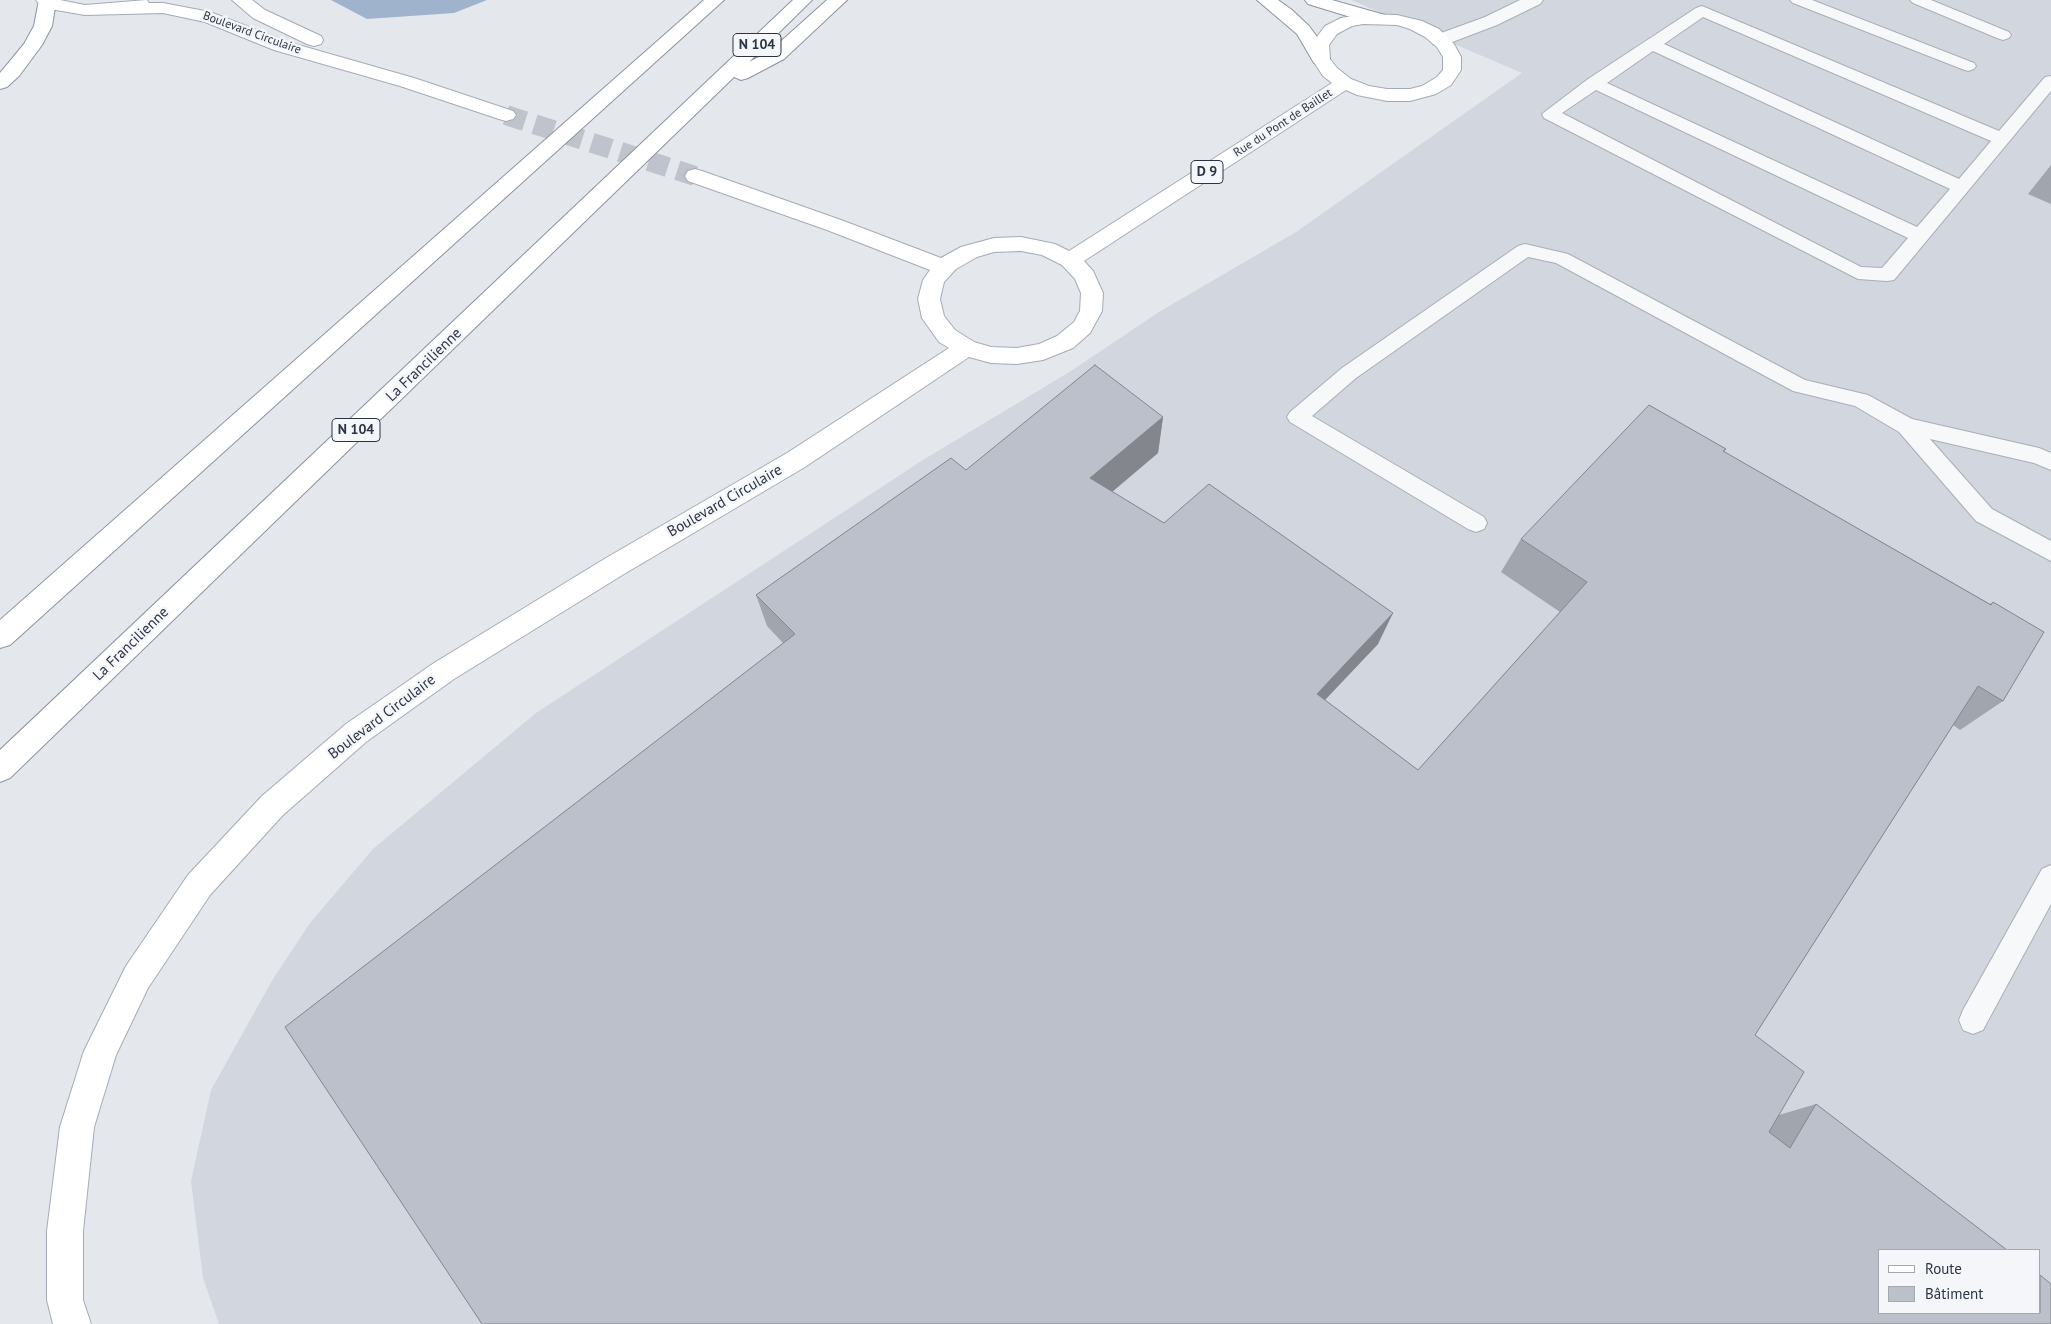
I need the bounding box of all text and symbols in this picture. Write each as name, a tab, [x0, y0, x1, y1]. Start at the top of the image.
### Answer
street label: Boulevard Circulaire	[201, 9, 303, 57]
road number: N 104	[733, 34, 781, 56]
street label: Rue du Pont de Baillet	[1231, 86, 1335, 160]
road number: D 9	[1191, 160, 1223, 183]
street label: La Francilienne	[382, 324, 466, 406]
road number: N 104	[332, 418, 380, 442]
street label: Boulevard Circulaire	[664, 461, 786, 541]
street label: La Francilienne	[89, 603, 173, 685]
street label: Boulevard Circulaire	[325, 671, 439, 763]
legend	[1878, 1249, 2041, 1314]
text: Route	[1925, 1259, 1962, 1278]
text: Bâtiment	[1925, 1284, 1983, 1303]

